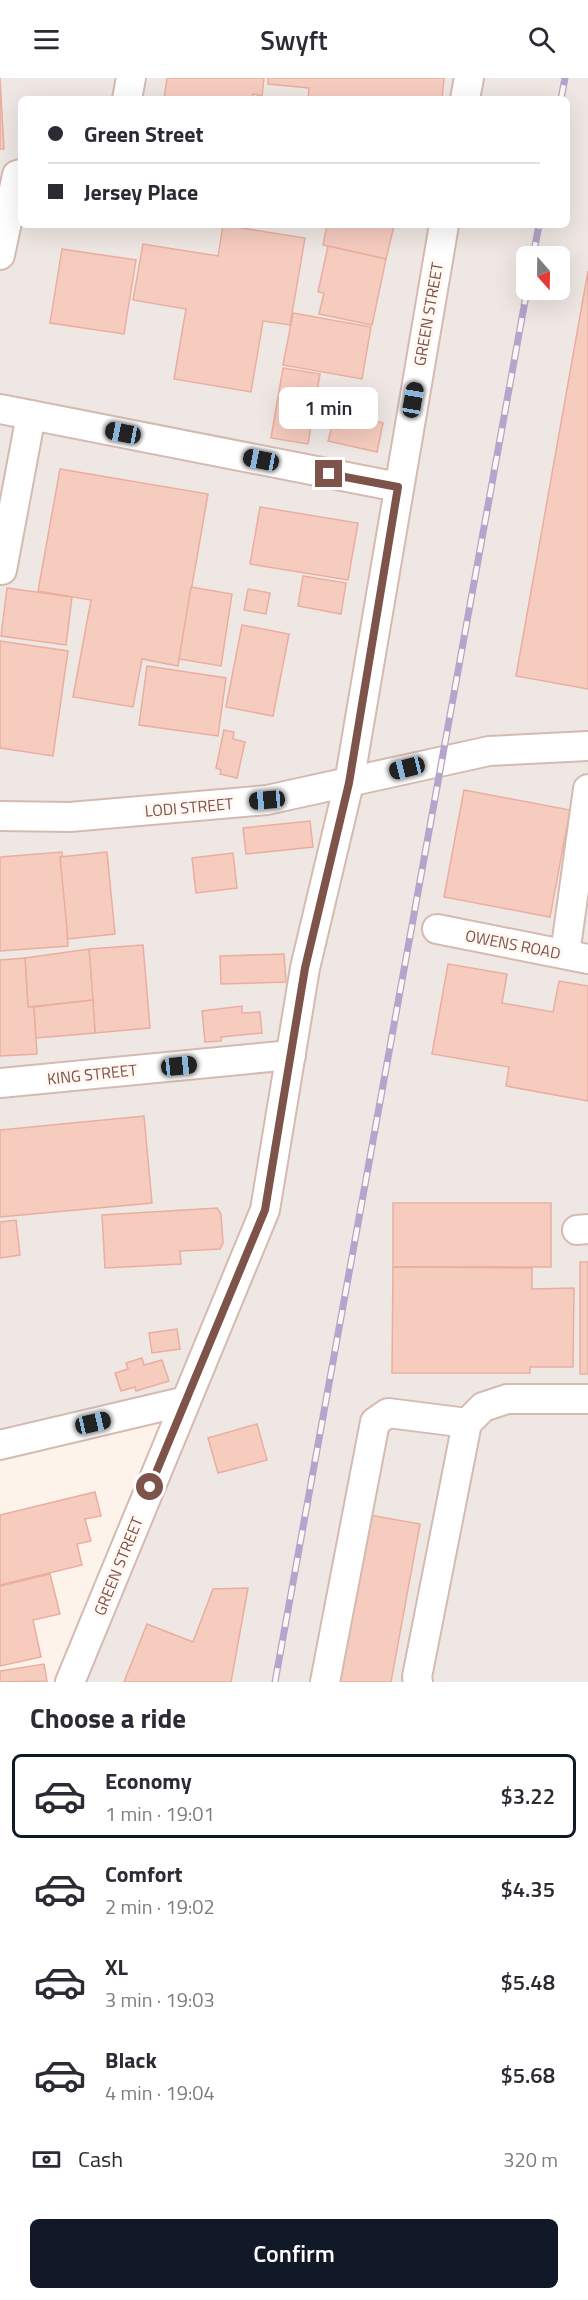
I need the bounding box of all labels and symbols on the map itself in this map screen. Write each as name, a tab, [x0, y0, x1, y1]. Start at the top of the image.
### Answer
north arrow	[516, 246, 570, 300]
street label: GREEN STREET	[407, 260, 449, 368]
car	[401, 381, 425, 419]
callout: 1 min	[280, 387, 378, 429]
car	[104, 421, 142, 445]
car	[242, 448, 280, 472]
route end	[315, 460, 342, 487]
car	[387, 755, 427, 781]
car	[248, 789, 286, 811]
street label: LODI STREET	[144, 791, 235, 823]
street label: OWENS ROAD	[463, 923, 563, 965]
car	[160, 1055, 198, 1077]
street label: KING STREET	[46, 1057, 139, 1091]
car	[73, 1410, 113, 1436]
route start	[136, 1473, 163, 1500]
street label: GREEN STREET	[87, 1512, 149, 1619]

